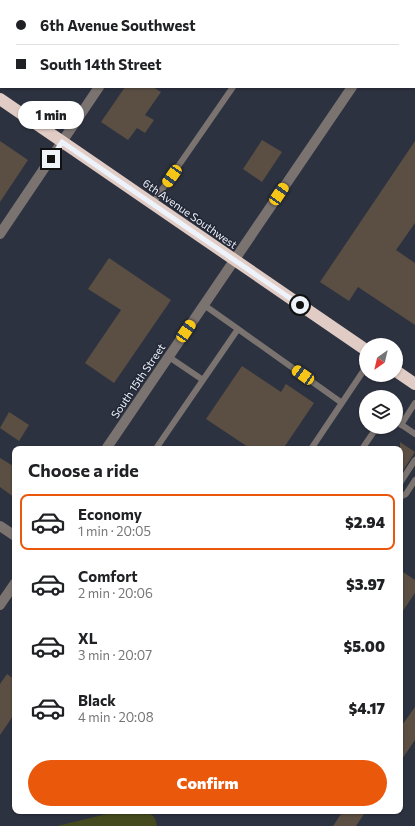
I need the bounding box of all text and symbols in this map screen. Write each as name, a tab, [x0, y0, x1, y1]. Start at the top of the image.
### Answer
text: 6th Avenue Southwest	[40, 16, 196, 34]
text: South 14th Street	[40, 55, 162, 73]
callout: 1 min	[18, 101, 84, 129]
text: 1 min	[35, 107, 67, 123]
route end	[42, 150, 60, 168]
car	[160, 163, 184, 189]
street label: 6th Avenue Southwest	[141, 176, 240, 251]
car	[267, 181, 291, 207]
route start	[291, 296, 309, 314]
car	[174, 318, 198, 344]
north arrow	[359, 338, 403, 382]
map controls	[359, 338, 403, 434]
street label: South 15th Street	[108, 341, 168, 420]
car	[290, 363, 316, 387]
button: layers	[359, 390, 403, 434]
text: Choose a ride	[28, 459, 139, 481]
icon: car	[30, 504, 66, 540]
text: Economy	[78, 505, 142, 523]
text: $2.94	[345, 513, 385, 531]
text: 1 min · 20:05	[78, 523, 151, 539]
icon: car	[30, 566, 66, 602]
text: Comfort	[78, 567, 138, 585]
text: $3.97	[346, 575, 385, 593]
text: 2 min · 20:06	[78, 585, 153, 601]
icon: car	[30, 628, 66, 664]
text: XL	[78, 629, 97, 647]
text: $5.00	[343, 637, 385, 655]
text: 3 min · 20:07	[78, 647, 152, 663]
icon: car	[30, 690, 66, 726]
text: Black	[78, 691, 116, 709]
text: $4.17	[348, 699, 385, 717]
text: 4 min · 20:08	[78, 709, 154, 725]
button: Confirm	[28, 760, 387, 806]

